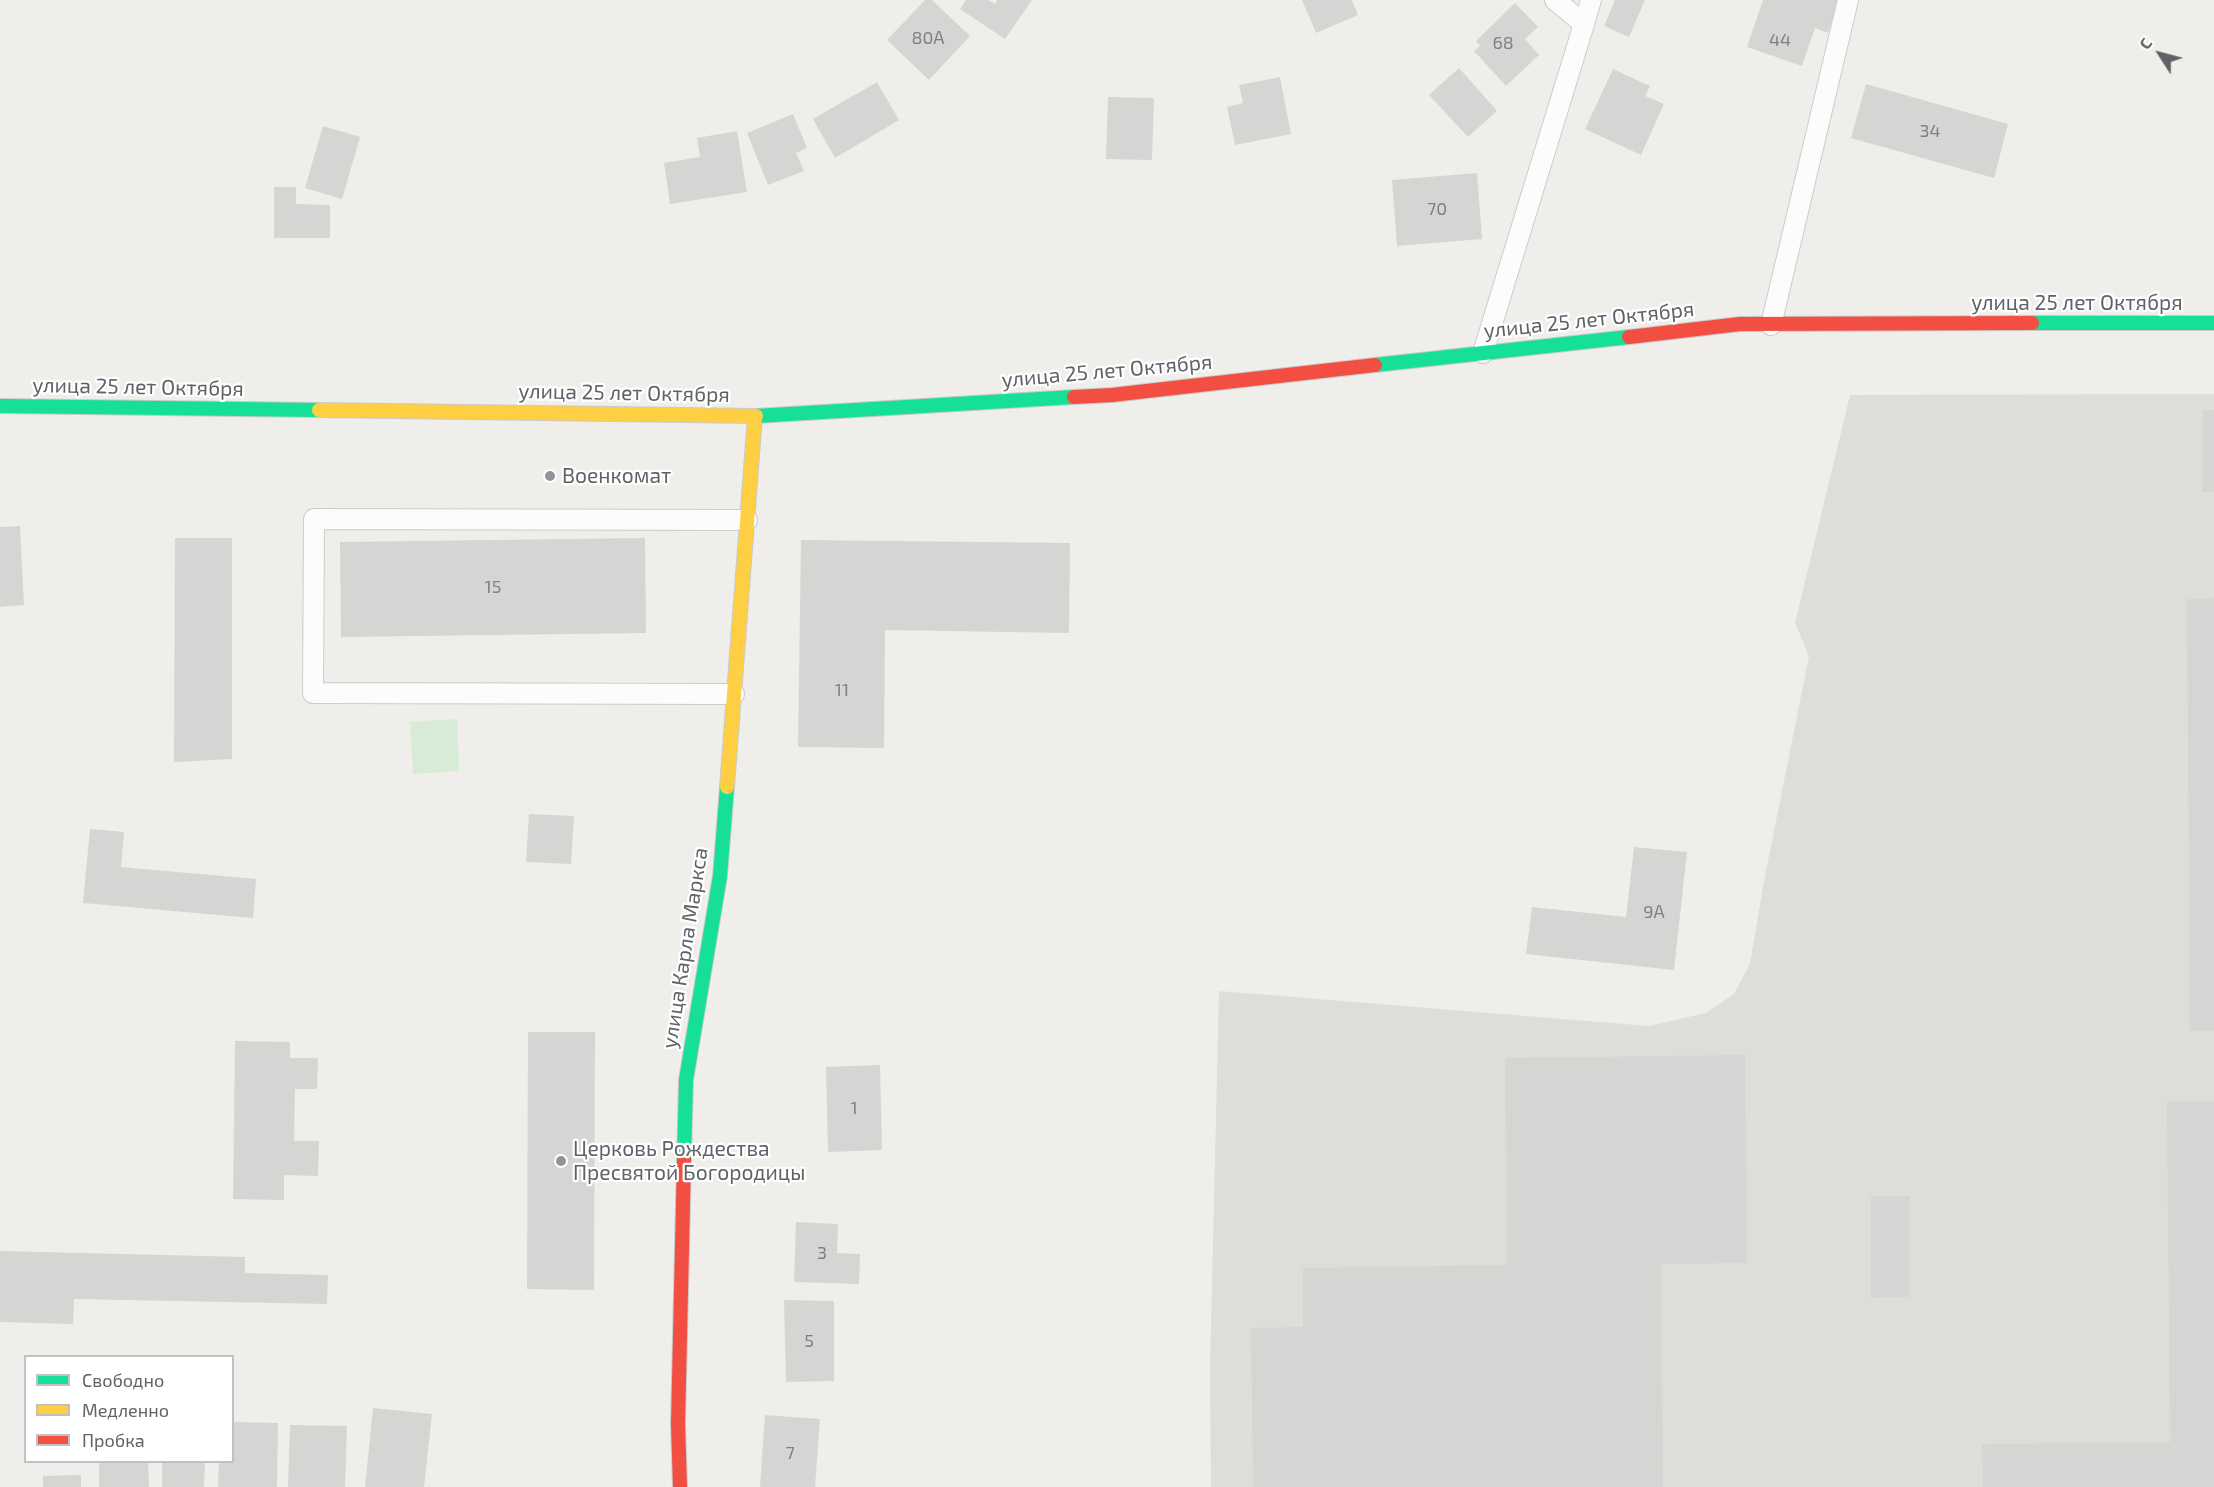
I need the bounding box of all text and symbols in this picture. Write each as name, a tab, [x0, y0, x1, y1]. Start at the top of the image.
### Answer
north arrow	[2130, 24, 2190, 84]
house number: 80А	[912, 27, 944, 49]
house number: 44	[1769, 29, 1791, 51]
house number: 68	[1492, 32, 1514, 54]
text: С	[2135, 34, 2155, 53]
house number: 34	[1919, 120, 1941, 142]
house number: 70	[1427, 198, 1447, 220]
street label: улица 25 лет Октября	[1971, 290, 2183, 316]
street label: улица 25 лет Октября	[1483, 296, 1695, 344]
street label: улица 25 лет Октября	[1001, 349, 1213, 393]
street label: улица 25 лет Октября	[32, 373, 244, 401]
street label: улица 25 лет Октября	[518, 379, 730, 407]
place label: Военкомат	[562, 463, 671, 489]
marker: Военкомат	[543, 469, 557, 483]
house number: 15	[485, 576, 501, 598]
house number: 11	[835, 679, 849, 701]
street label: улица Карла Маркса	[657, 846, 713, 1050]
house number: 9А	[1643, 901, 1665, 923]
house number: 1	[850, 1097, 858, 1119]
place label: Церковь Рождества Пресвятой Богородицы	[573, 1136, 805, 1186]
marker: Церковь Рождества Пресвятой Богородицы	[554, 1154, 568, 1168]
house number: 3	[817, 1242, 827, 1264]
house number: 5	[804, 1330, 814, 1352]
legend	[24, 1355, 234, 1463]
text: Свободно	[82, 1369, 164, 1391]
text: Медленно	[82, 1399, 169, 1421]
text: Пробка	[82, 1429, 145, 1451]
house number: 7	[785, 1442, 795, 1464]

